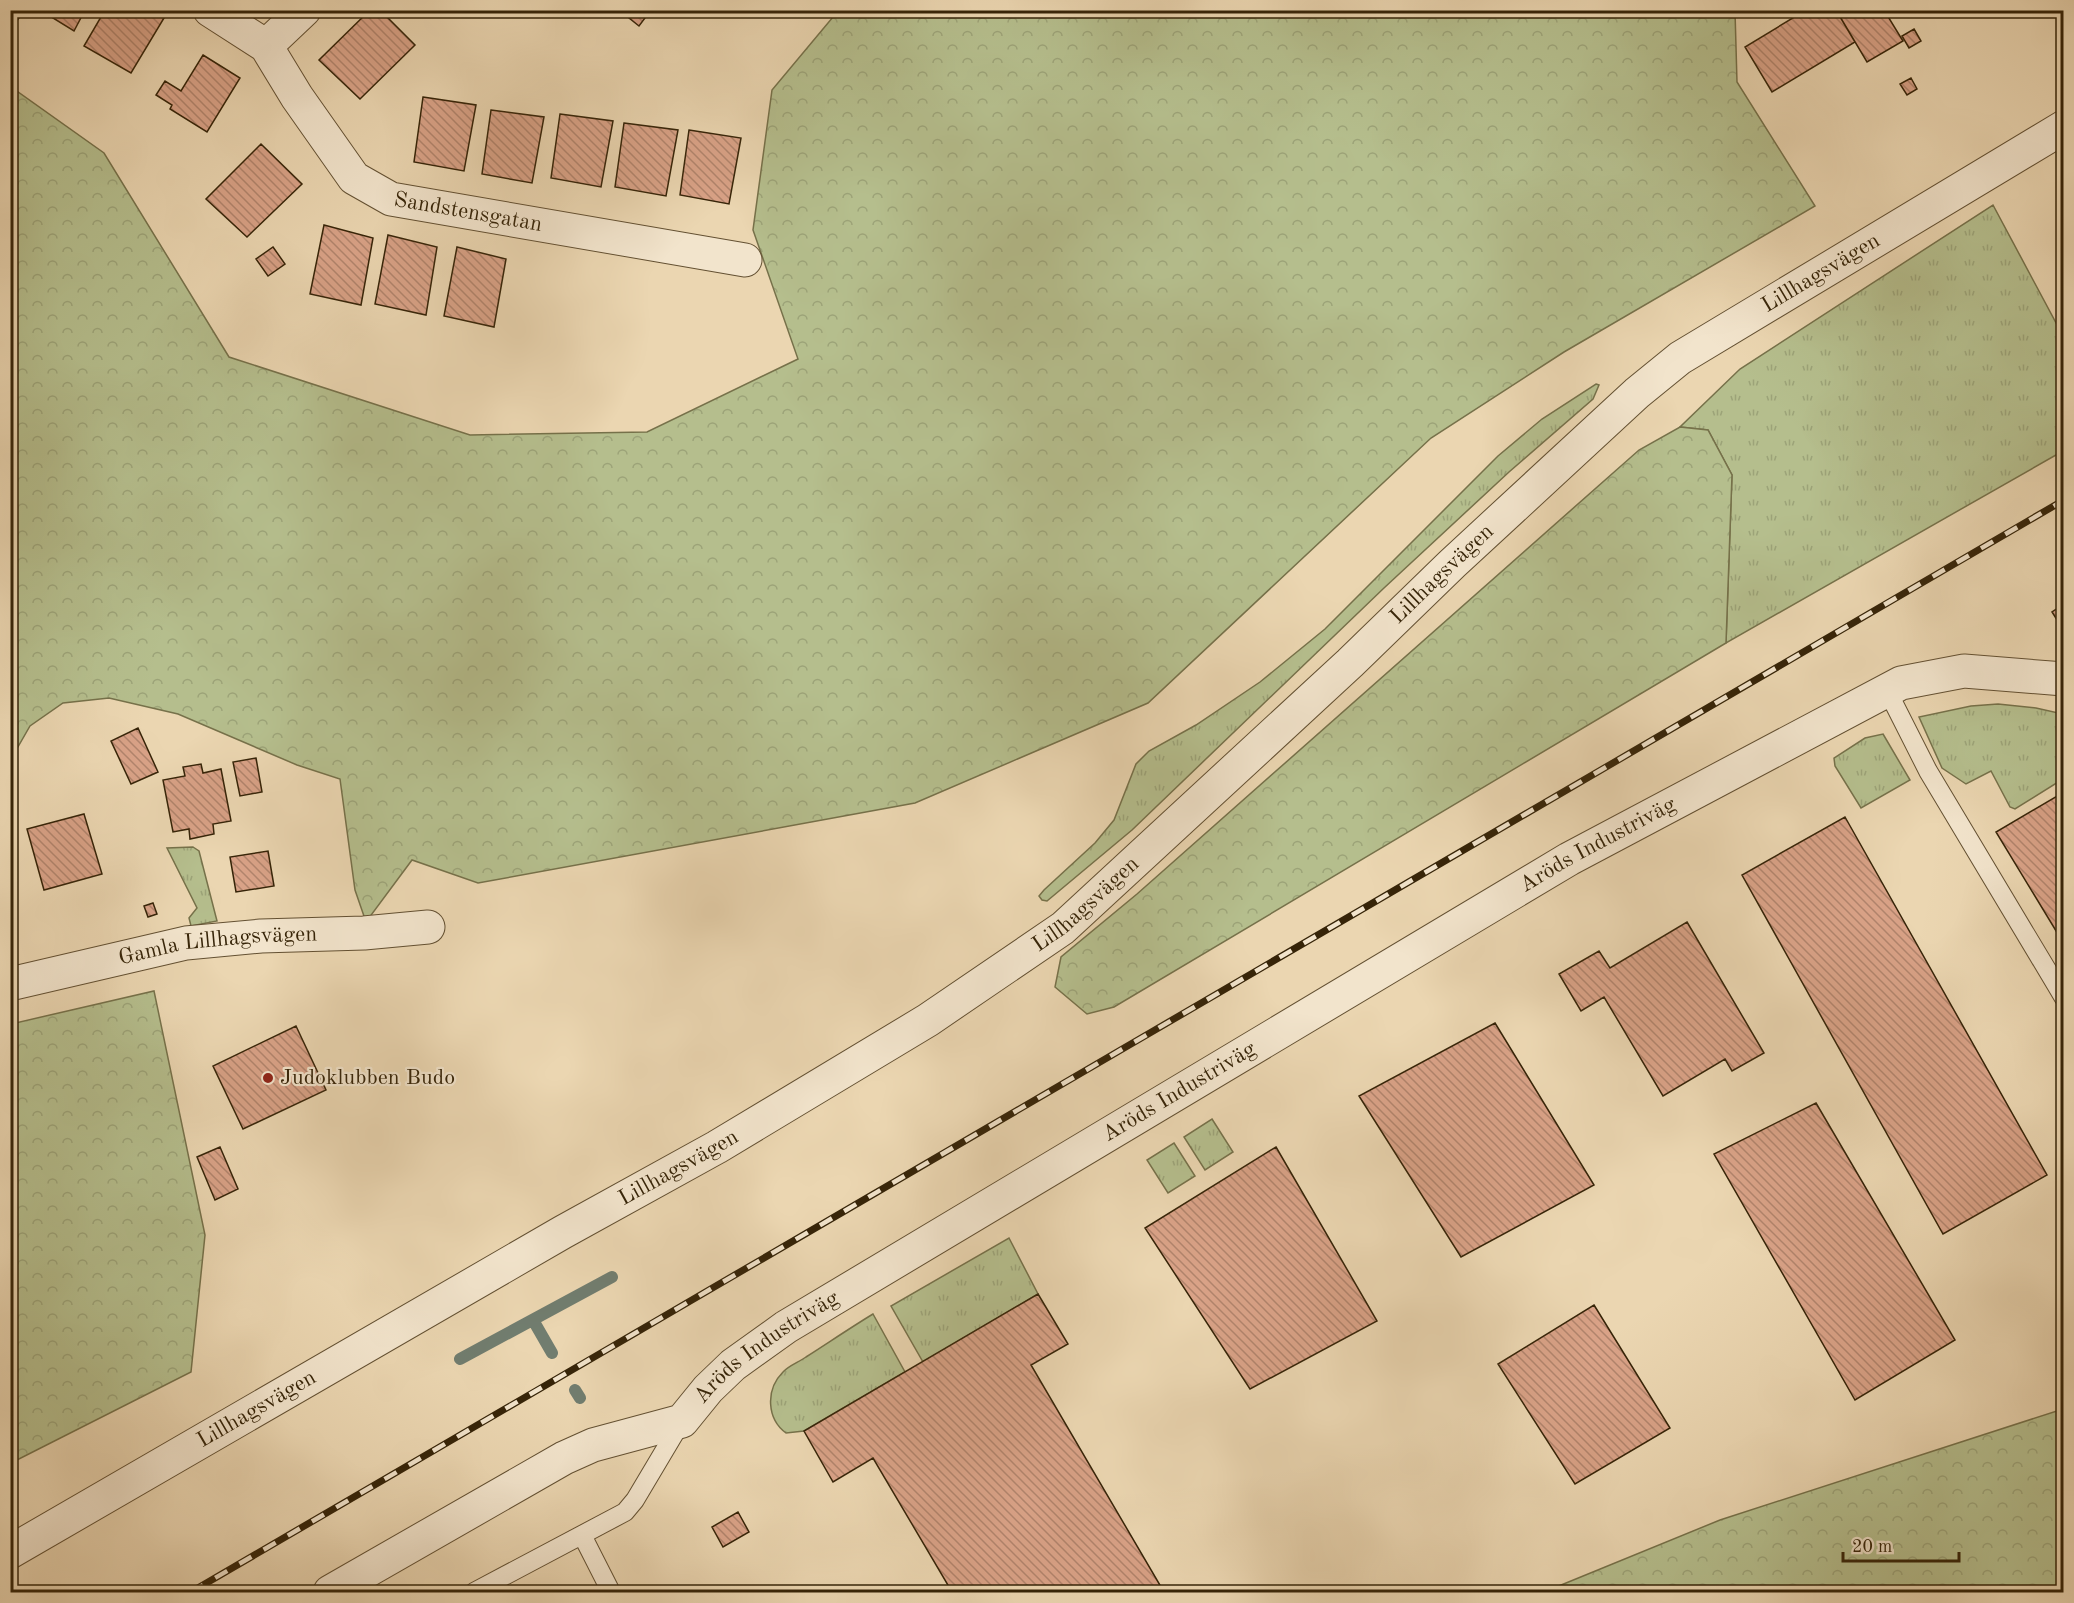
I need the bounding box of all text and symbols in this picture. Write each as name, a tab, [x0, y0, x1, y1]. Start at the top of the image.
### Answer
street label: Sandstensgatan	[392, 189, 544, 236]
street label: Lillhagsvägen	[1758, 229, 1884, 317]
street label: Lillhagsvägen	[1386, 520, 1498, 628]
street label: Aröds Industriväg	[1516, 793, 1680, 897]
street label: Lillhagsvägen	[1029, 853, 1143, 956]
street label: Gamla Lillhagsvägen	[116, 923, 318, 969]
street label: Aröds Industriväg	[1099, 1038, 1260, 1146]
place label: Judoklubben Budo	[280, 1067, 455, 1089]
marker: Judoklubben Budo	[261, 1071, 275, 1085]
street label: Lillhagsvägen	[615, 1126, 742, 1210]
street label: Aröds Industriväg	[690, 1287, 843, 1408]
street label: Lillhagsvägen	[193, 1366, 320, 1452]
scale bar	[1843, 1525, 1958, 1563]
text: 20 m	[1852, 1538, 1892, 1556]

